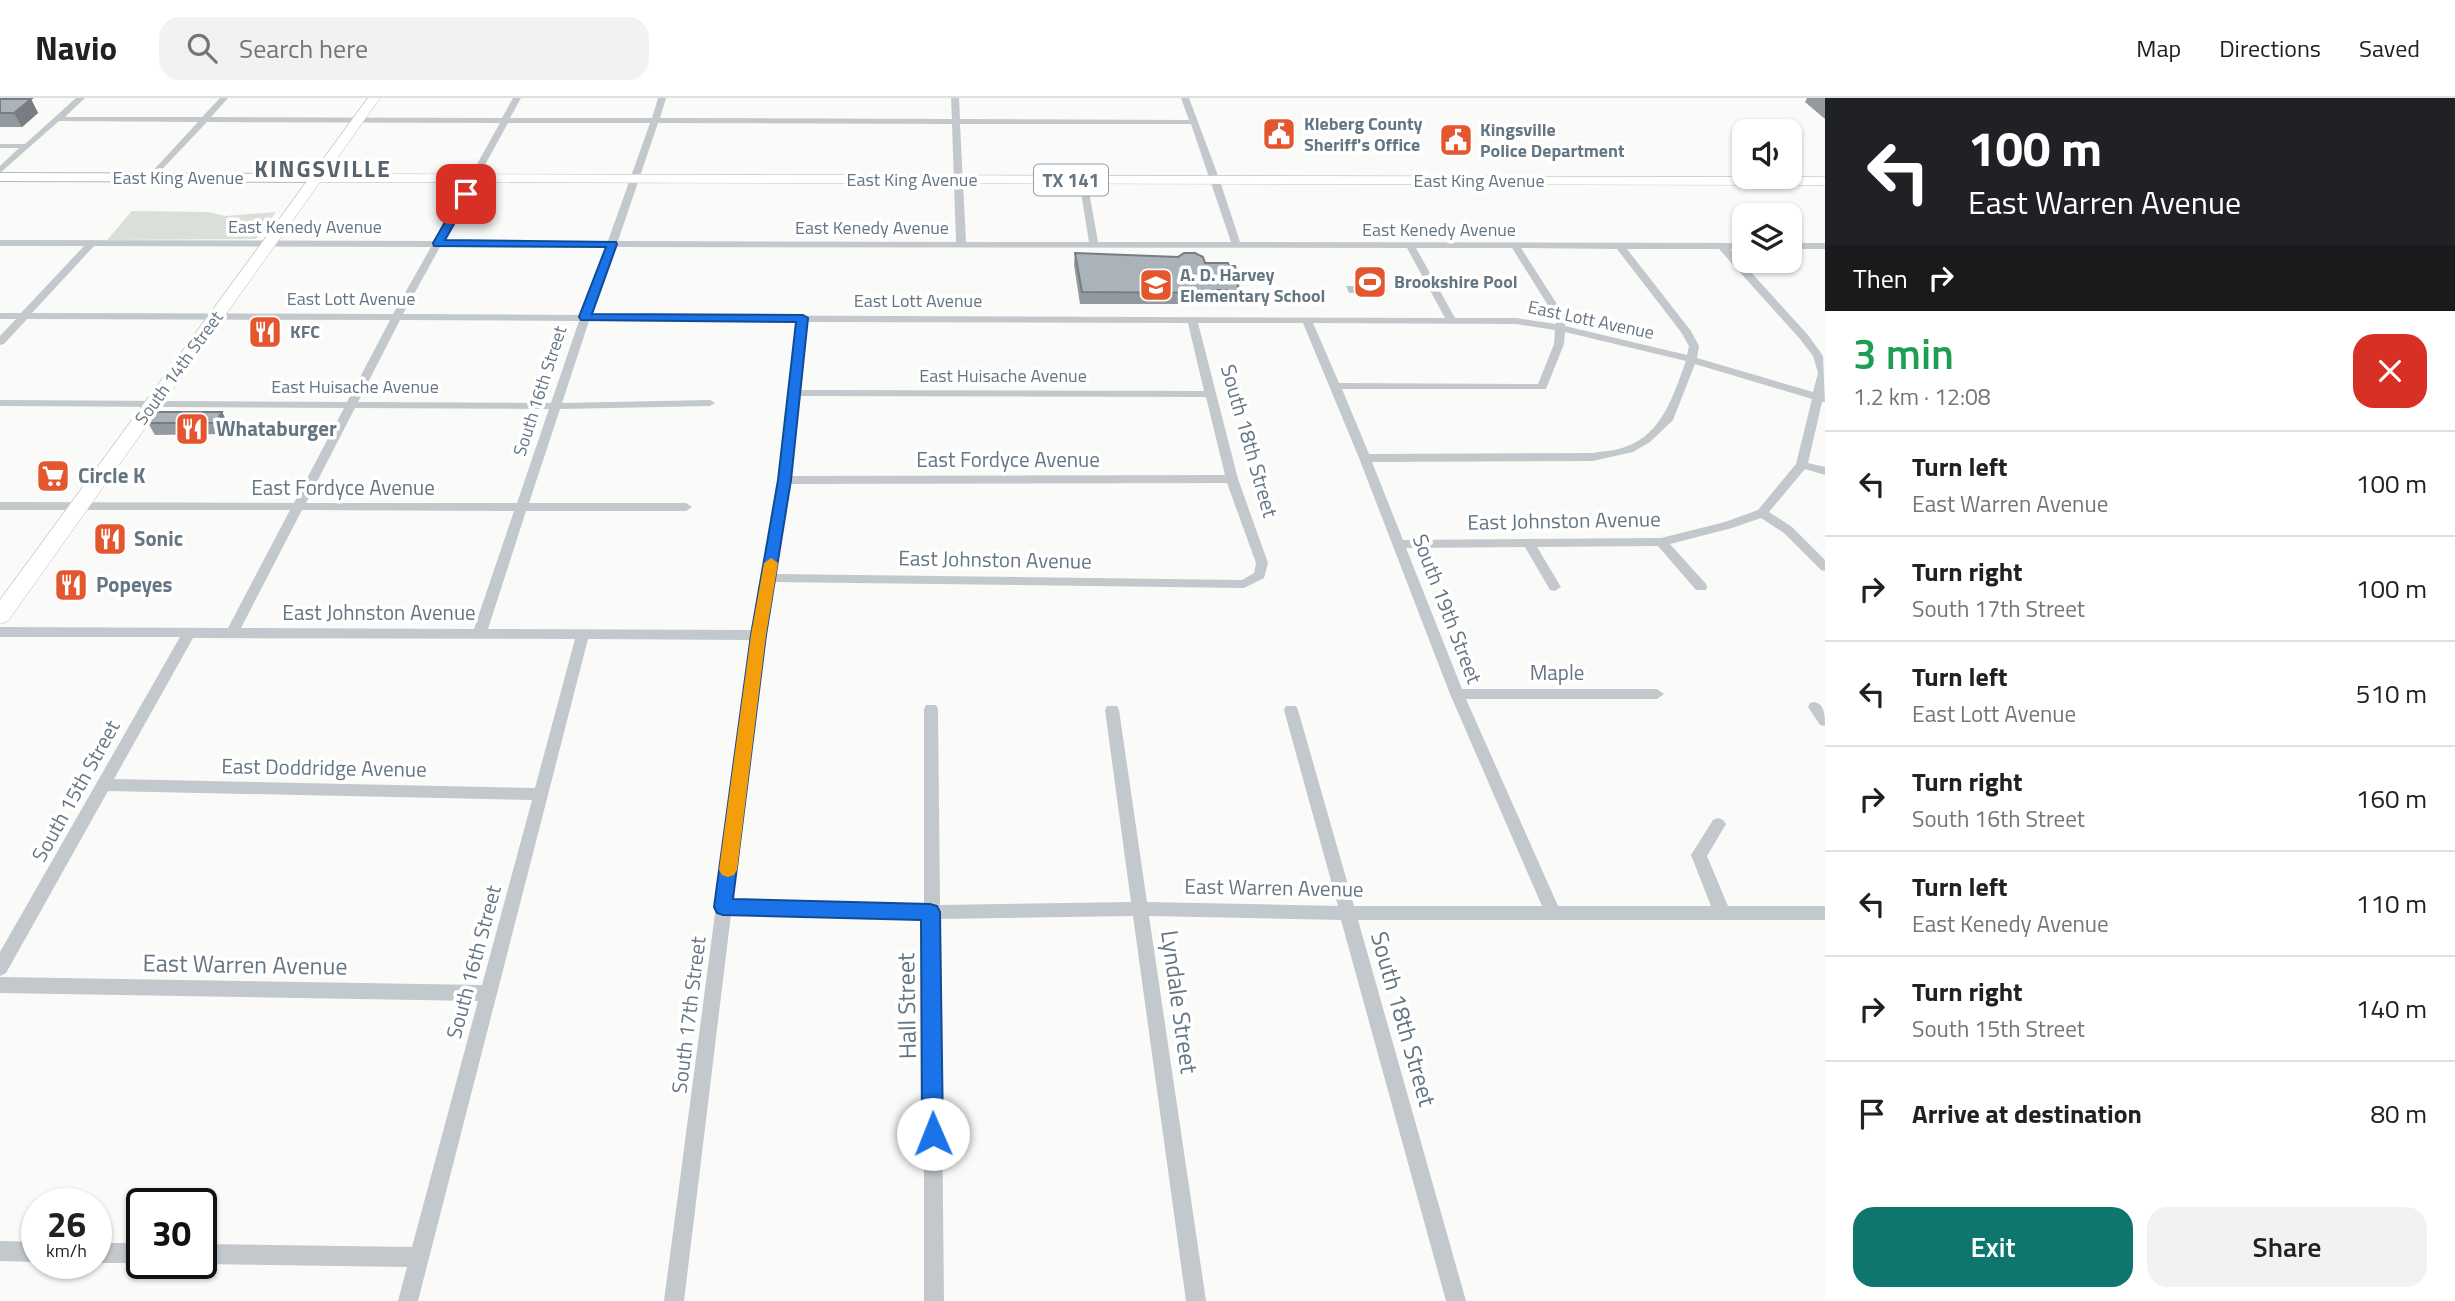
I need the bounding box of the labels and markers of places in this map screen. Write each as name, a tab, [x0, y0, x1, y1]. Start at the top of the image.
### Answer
place label: Kleberg County Sheriff's Office	[1304, 110, 1423, 158]
public building icon: Kleberg County Sheriff's Office	[1260, 115, 1298, 153]
place label: Kingsville Police Department	[1480, 116, 1625, 164]
public building icon: Kingsville Police Department	[1437, 121, 1475, 159]
pin	[436, 164, 496, 224]
place label: A. D. Harvey Elementary School	[1180, 261, 1325, 309]
sports icon: Brookshire Pool	[1351, 263, 1389, 301]
school or university icon: A. D. Harvey Elementary School	[1137, 266, 1175, 304]
place label: Brookshire Pool	[1394, 268, 1518, 295]
restaurant icon: KFC	[246, 313, 284, 351]
place label: KFC	[290, 318, 320, 345]
restaurant icon: Whataburger	[173, 410, 211, 448]
place label: Whataburger	[216, 412, 337, 444]
supermarket icon: Circle K	[34, 457, 72, 495]
place label: Circle K	[78, 459, 146, 491]
restaurant icon: Sonic	[91, 520, 129, 558]
place label: Sonic	[134, 522, 183, 554]
restaurant icon: Popeyes	[52, 566, 90, 604]
place label: Popeyes	[96, 568, 173, 600]

